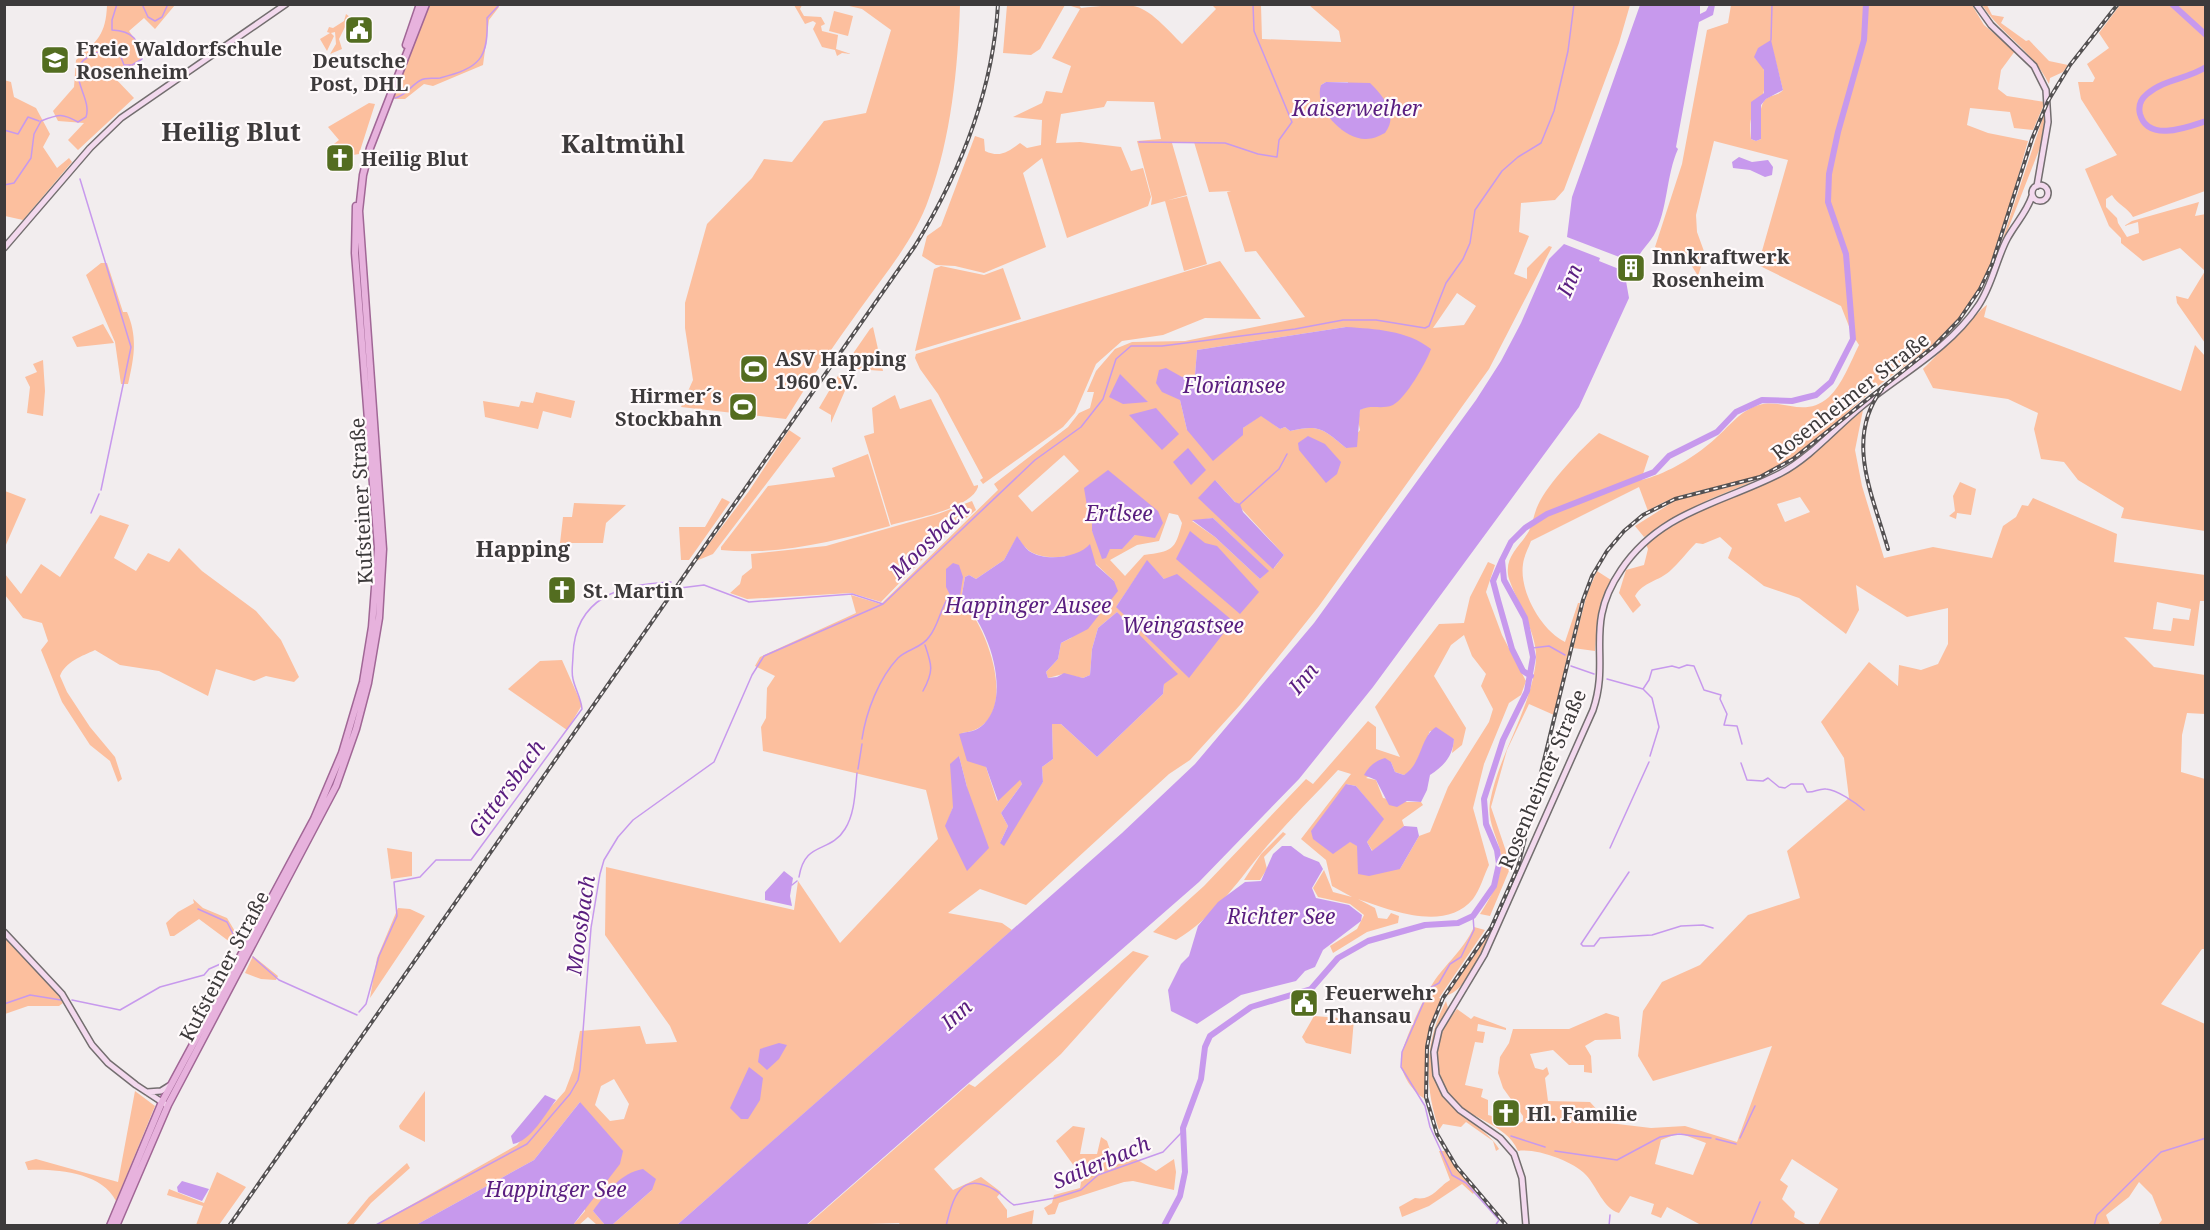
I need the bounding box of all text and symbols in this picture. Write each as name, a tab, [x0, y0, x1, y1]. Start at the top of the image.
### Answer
public building icon: Deutsche Post, DHL	[343, 14, 375, 46]
place label: Freie Waldorfschule Rosenheim	[76, 35, 282, 85]
school or university icon: Freie Waldorfschule Rosenheim	[39, 44, 71, 76]
place label: Deutsche Post, DHL	[310, 47, 408, 97]
water label: Kaiserweiher	[1291, 94, 1422, 122]
district label: Heilig Blut	[161, 113, 301, 149]
district label: Kaltmühl	[561, 125, 685, 161]
church icon: Heilig Blut	[324, 142, 356, 174]
place label: Heilig Blut	[361, 145, 468, 172]
place label: Innkraftwerk Rosenheim	[1652, 243, 1790, 293]
building icon: Innkraftwerk Rosenheim	[1615, 252, 1647, 284]
water label: Inn	[1549, 259, 1588, 302]
street label: Rosenheimer Straße	[1766, 326, 1934, 466]
place label: ASV Happing 1960 e.V.	[775, 345, 907, 395]
sports icon: ASV Happing 1960 e.V.	[738, 353, 770, 385]
water label: Floriansee	[1182, 371, 1285, 399]
place label: Hirmer´s Stockbahn	[615, 382, 722, 432]
sports icon: Hirmer´s Stockbahn	[727, 391, 759, 423]
street label: Kufsteiner Straße	[343, 417, 379, 585]
water label: Moosbach	[882, 495, 975, 586]
water label: Ertlsee	[1084, 499, 1153, 527]
district label: Happing	[476, 533, 571, 563]
church icon: St. Martin	[546, 574, 578, 606]
place label: St. Martin	[583, 577, 684, 604]
water label: Happinger Ausee	[944, 591, 1111, 619]
water label: Weingastsee	[1122, 611, 1244, 639]
water label: Inn	[1281, 656, 1325, 700]
street label: Rosenheimer Straße	[1492, 685, 1592, 873]
water label: Gittersbach	[461, 734, 551, 842]
water label: Moosbach	[559, 873, 601, 978]
street label: Kufsteiner Straße	[173, 886, 275, 1046]
water label: Richter See	[1226, 902, 1335, 930]
place label: Feuerwehr Thansau	[1325, 979, 1436, 1029]
public building icon: Feuerwehr Thansau	[1288, 987, 1320, 1019]
water label: Inn	[934, 992, 978, 1036]
church icon: Hl. Familie	[1490, 1097, 1522, 1129]
place label: Hl. Familie	[1527, 1100, 1637, 1127]
water label: Sailerbach	[1048, 1129, 1154, 1195]
water label: Happinger See	[484, 1175, 627, 1203]

